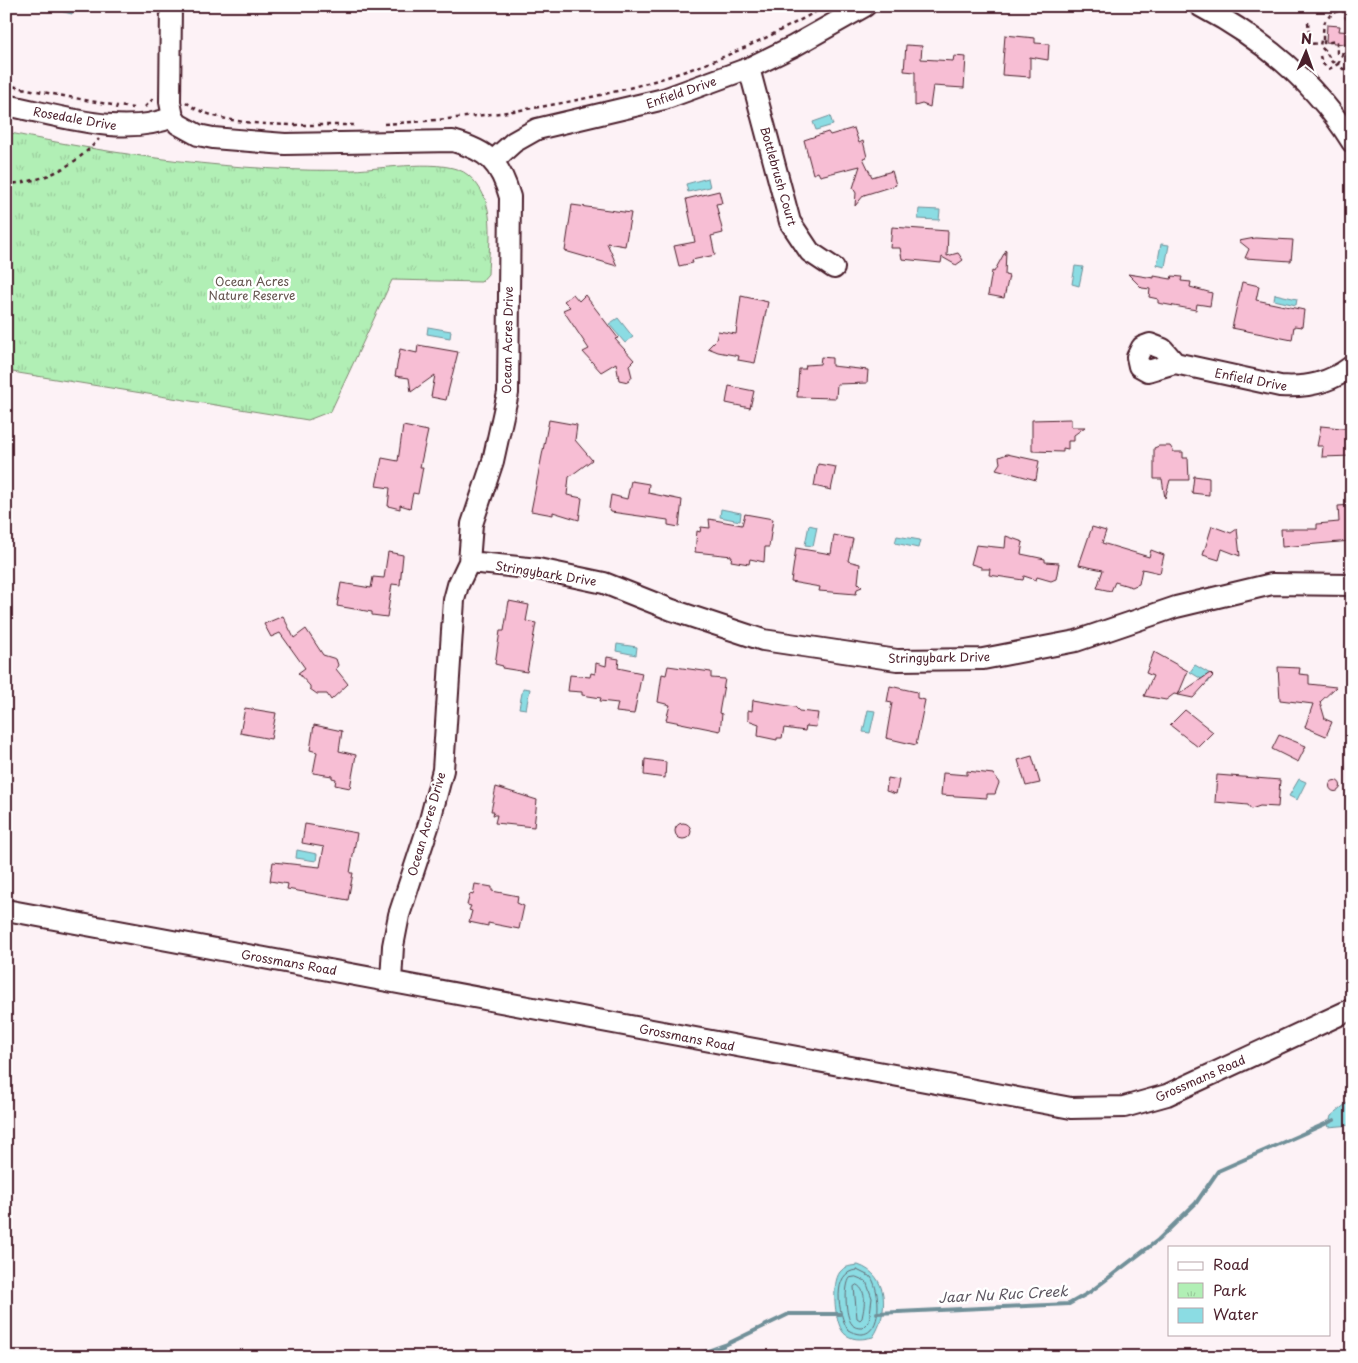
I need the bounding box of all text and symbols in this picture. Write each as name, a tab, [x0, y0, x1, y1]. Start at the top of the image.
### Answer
north arrow	[1280, 28, 1330, 78]
text: N	[1301, 28, 1312, 49]
street label: Enfield Drive	[643, 72, 719, 112]
street label: Rosedale Drive	[32, 102, 118, 134]
street label: Bottlebrush Court	[756, 124, 802, 228]
park label: Ocean Acres Nature Reserve	[209, 272, 295, 304]
street label: Ocean Acres Drive	[497, 286, 517, 394]
street label: Enfield Drive	[1213, 363, 1289, 395]
street label: Stringybark Drive	[494, 556, 598, 590]
street label: Stringybark Drive	[888, 647, 990, 667]
street label: Ocean Acres Drive	[403, 770, 449, 878]
street label: Grossmans Road	[240, 945, 338, 979]
street label: Grossmans Road	[638, 1019, 736, 1055]
street label: Grossmans Road	[1152, 1050, 1248, 1106]
legend	[1168, 1246, 1330, 1336]
text: Road	[1213, 1252, 1249, 1275]
text: Park	[1213, 1278, 1247, 1301]
water label: Jaar Nu Ruc Creek	[938, 1280, 1070, 1308]
text: Water	[1213, 1302, 1258, 1325]

